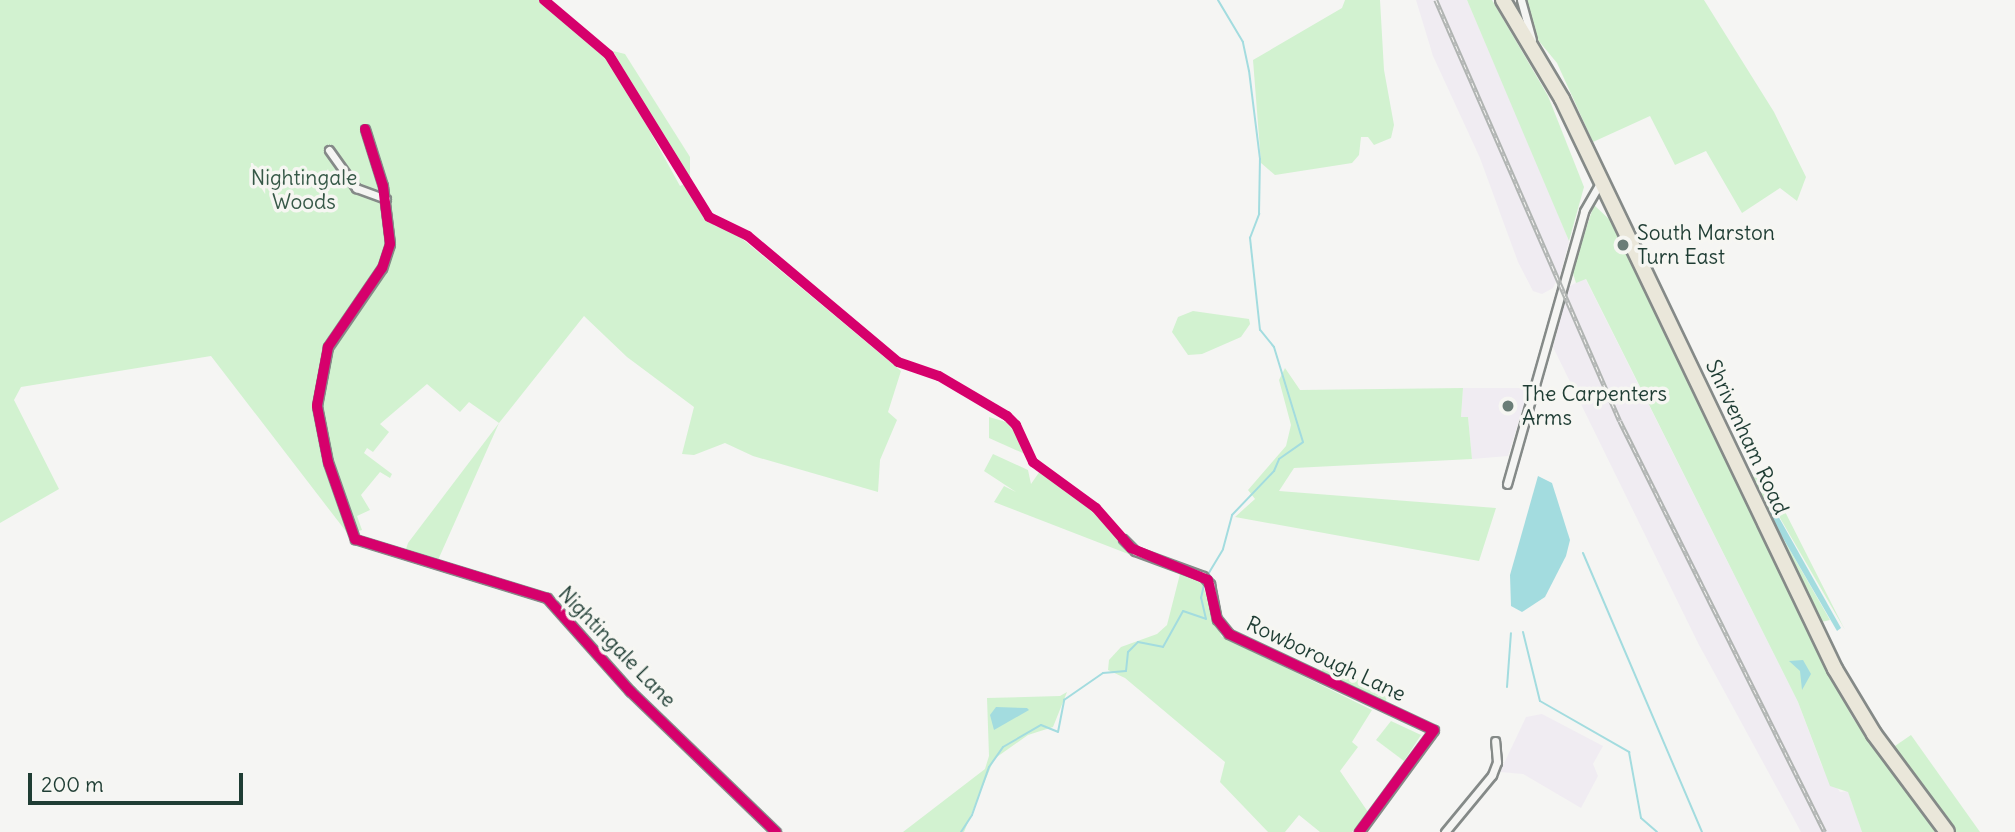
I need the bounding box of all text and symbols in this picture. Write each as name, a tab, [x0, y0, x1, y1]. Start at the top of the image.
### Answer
park label: Nightingale Woods	[251, 165, 357, 215]
place label: South Marston Turn East	[1637, 220, 1775, 270]
marker: South Marston Turn East	[1615, 237, 1631, 253]
street label: Shrivenham Road	[1700, 356, 1794, 518]
place label: The Carpenters Arms	[1522, 381, 1667, 431]
marker: The Carpenters Arms	[1500, 398, 1516, 414]
street label: Nightingale Lane	[553, 581, 681, 713]
street label: Rowborough Lane	[1242, 611, 1410, 707]
scale bar	[32, 758, 247, 802]
text: 200 m	[41, 771, 104, 798]

